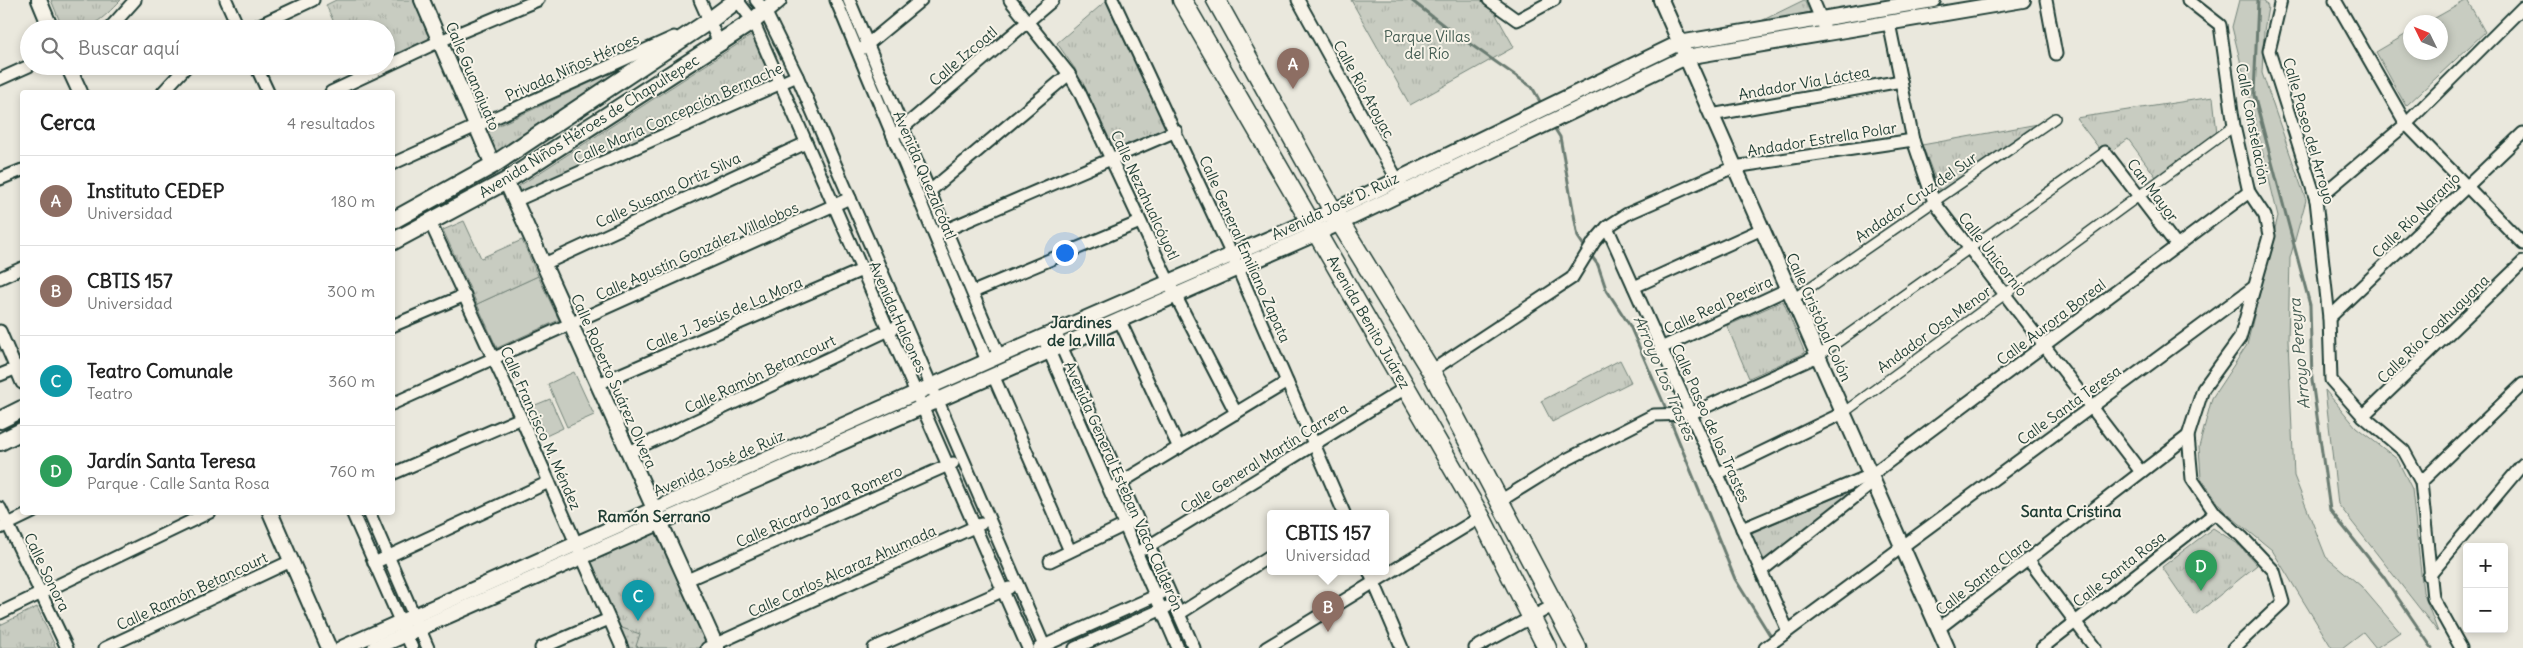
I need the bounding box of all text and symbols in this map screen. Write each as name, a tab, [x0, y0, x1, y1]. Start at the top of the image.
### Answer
north arrow	[2403, 15, 2448, 60]
street label: Calle Guanajuato	[442, 19, 504, 133]
search box	[20, 20, 395, 75]
street label: Calle Izcoatl	[925, 22, 1001, 90]
park label: Parque Villas del Río	[1384, 27, 1471, 63]
street label: Privada Niños Héroes	[502, 29, 642, 105]
icon: search	[38, 34, 66, 62]
text: Buscar aquí	[78, 36, 179, 60]
street label: Calle Río Atoyac	[1329, 37, 1399, 142]
pin: A	[1277, 48, 1309, 89]
street label: Avenida Niños Héroes de Chapultepec	[475, 50, 703, 202]
street label: Calle Paseo del Arroyo	[2279, 55, 2339, 207]
street label: Calle María Concepción Bernache	[570, 58, 786, 168]
street label: Andador Vía Láctea	[1737, 62, 1872, 104]
street label: Calle Constelación	[2232, 62, 2274, 187]
street label: Avenida Quezalcóatl	[889, 108, 961, 242]
text: Cerca	[40, 109, 95, 136]
text: 4 resultados	[287, 113, 375, 133]
street label: Andador Estrella Polar	[1746, 118, 1898, 160]
street label: Calle Nezahualcóyotl	[1107, 127, 1183, 263]
street label: Calle Susana Ortiz Silva	[593, 148, 744, 232]
street label: Andador Cruz del Sur	[1851, 148, 1981, 246]
street label: Calle General Emiliano Zapata	[1195, 153, 1295, 346]
street label: Can Mayor	[2123, 155, 2183, 225]
street label: Avenida José D. Ruiz	[1268, 168, 1402, 244]
street label: Calle Río Naranjo	[2368, 168, 2464, 262]
text: Instituto CEDEP	[87, 179, 224, 203]
text: A	[51, 191, 61, 211]
text: 180 m	[331, 191, 375, 211]
street label: Calle Agustín González Villalobos	[593, 198, 802, 304]
text: Universidad	[87, 203, 172, 223]
street label: Calle Unicornio	[1954, 208, 2032, 300]
your location	[1052, 240, 1078, 266]
street label: Calle Cristóbal Colón	[1782, 250, 1856, 384]
street label: Avenida Benito Juárez	[1323, 252, 1415, 392]
street label: Avenida Halcones	[865, 258, 931, 376]
text: CBTIS 157	[87, 269, 173, 293]
street label: Calle Río Coahuayana	[2373, 270, 2493, 387]
street label: Calle Real Pereira	[1661, 271, 1776, 338]
street label: Calle J. Jesús de La Mora	[643, 272, 806, 356]
street label: Calle Aurora Boreal	[1993, 275, 2109, 369]
text: B	[51, 281, 61, 301]
text: 300 m	[327, 281, 375, 301]
street label: Andador Osa Menor	[1873, 281, 1995, 377]
street label: Calle Roberto Suárez Olvera	[567, 291, 661, 472]
text: Universidad	[87, 293, 172, 313]
water label: Arroyo Pereyra	[2284, 297, 2314, 410]
district label: Jardines de la Villa	[1047, 312, 1115, 350]
water label: Arroyo Los Trastes	[1630, 312, 1701, 444]
street label: Calle Ramón Betancourt	[681, 331, 839, 417]
street label: Calle Paseo de los Trastes	[1667, 341, 1755, 505]
street label: Calle Francisco M. Méndez	[496, 343, 586, 513]
street label: Avenida General Esteban Vaca Calderón	[1060, 358, 1188, 614]
text: Teatro Comunale	[87, 359, 233, 383]
street label: Calle Santa Teresa	[2014, 361, 2125, 449]
text: C	[51, 371, 61, 391]
text: 360 m	[328, 371, 375, 391]
text: Teatro	[87, 383, 133, 403]
street label: Calle General Martín Carrera	[1177, 398, 1352, 517]
street label: Avenida José de Ruiz	[650, 426, 788, 500]
text: Jardín Santa Teresa	[87, 449, 256, 473]
text: D	[50, 461, 62, 481]
text: 760 m	[330, 461, 375, 481]
street label: Calle Ricardo Jara Romero	[733, 461, 905, 551]
text: Parque · Calle Santa Rosa	[87, 473, 270, 493]
district label: Santa Cristina	[2021, 501, 2121, 521]
district label: Ramón Serrano	[597, 506, 711, 526]
popup	[1267, 510, 1389, 575]
street label: Calle Carlos Alcaraz Ahumada	[745, 521, 939, 621]
text: CBTIS 157	[1285, 521, 1371, 545]
street label: Calle Santa Rosa	[2069, 527, 2170, 611]
street label: Calle Sonora	[20, 530, 74, 615]
street label: Calle Santa Clara	[1932, 533, 2035, 619]
map controls	[2463, 543, 2508, 633]
button: +	[2463, 543, 2508, 588]
text: Universidad	[1285, 545, 1371, 565]
street label: Calle Ramón Betancourt	[113, 548, 271, 634]
pin: D	[2185, 550, 2217, 591]
pin: C	[622, 580, 654, 621]
button: −	[2463, 588, 2508, 633]
pin: B	[1312, 591, 1344, 632]

